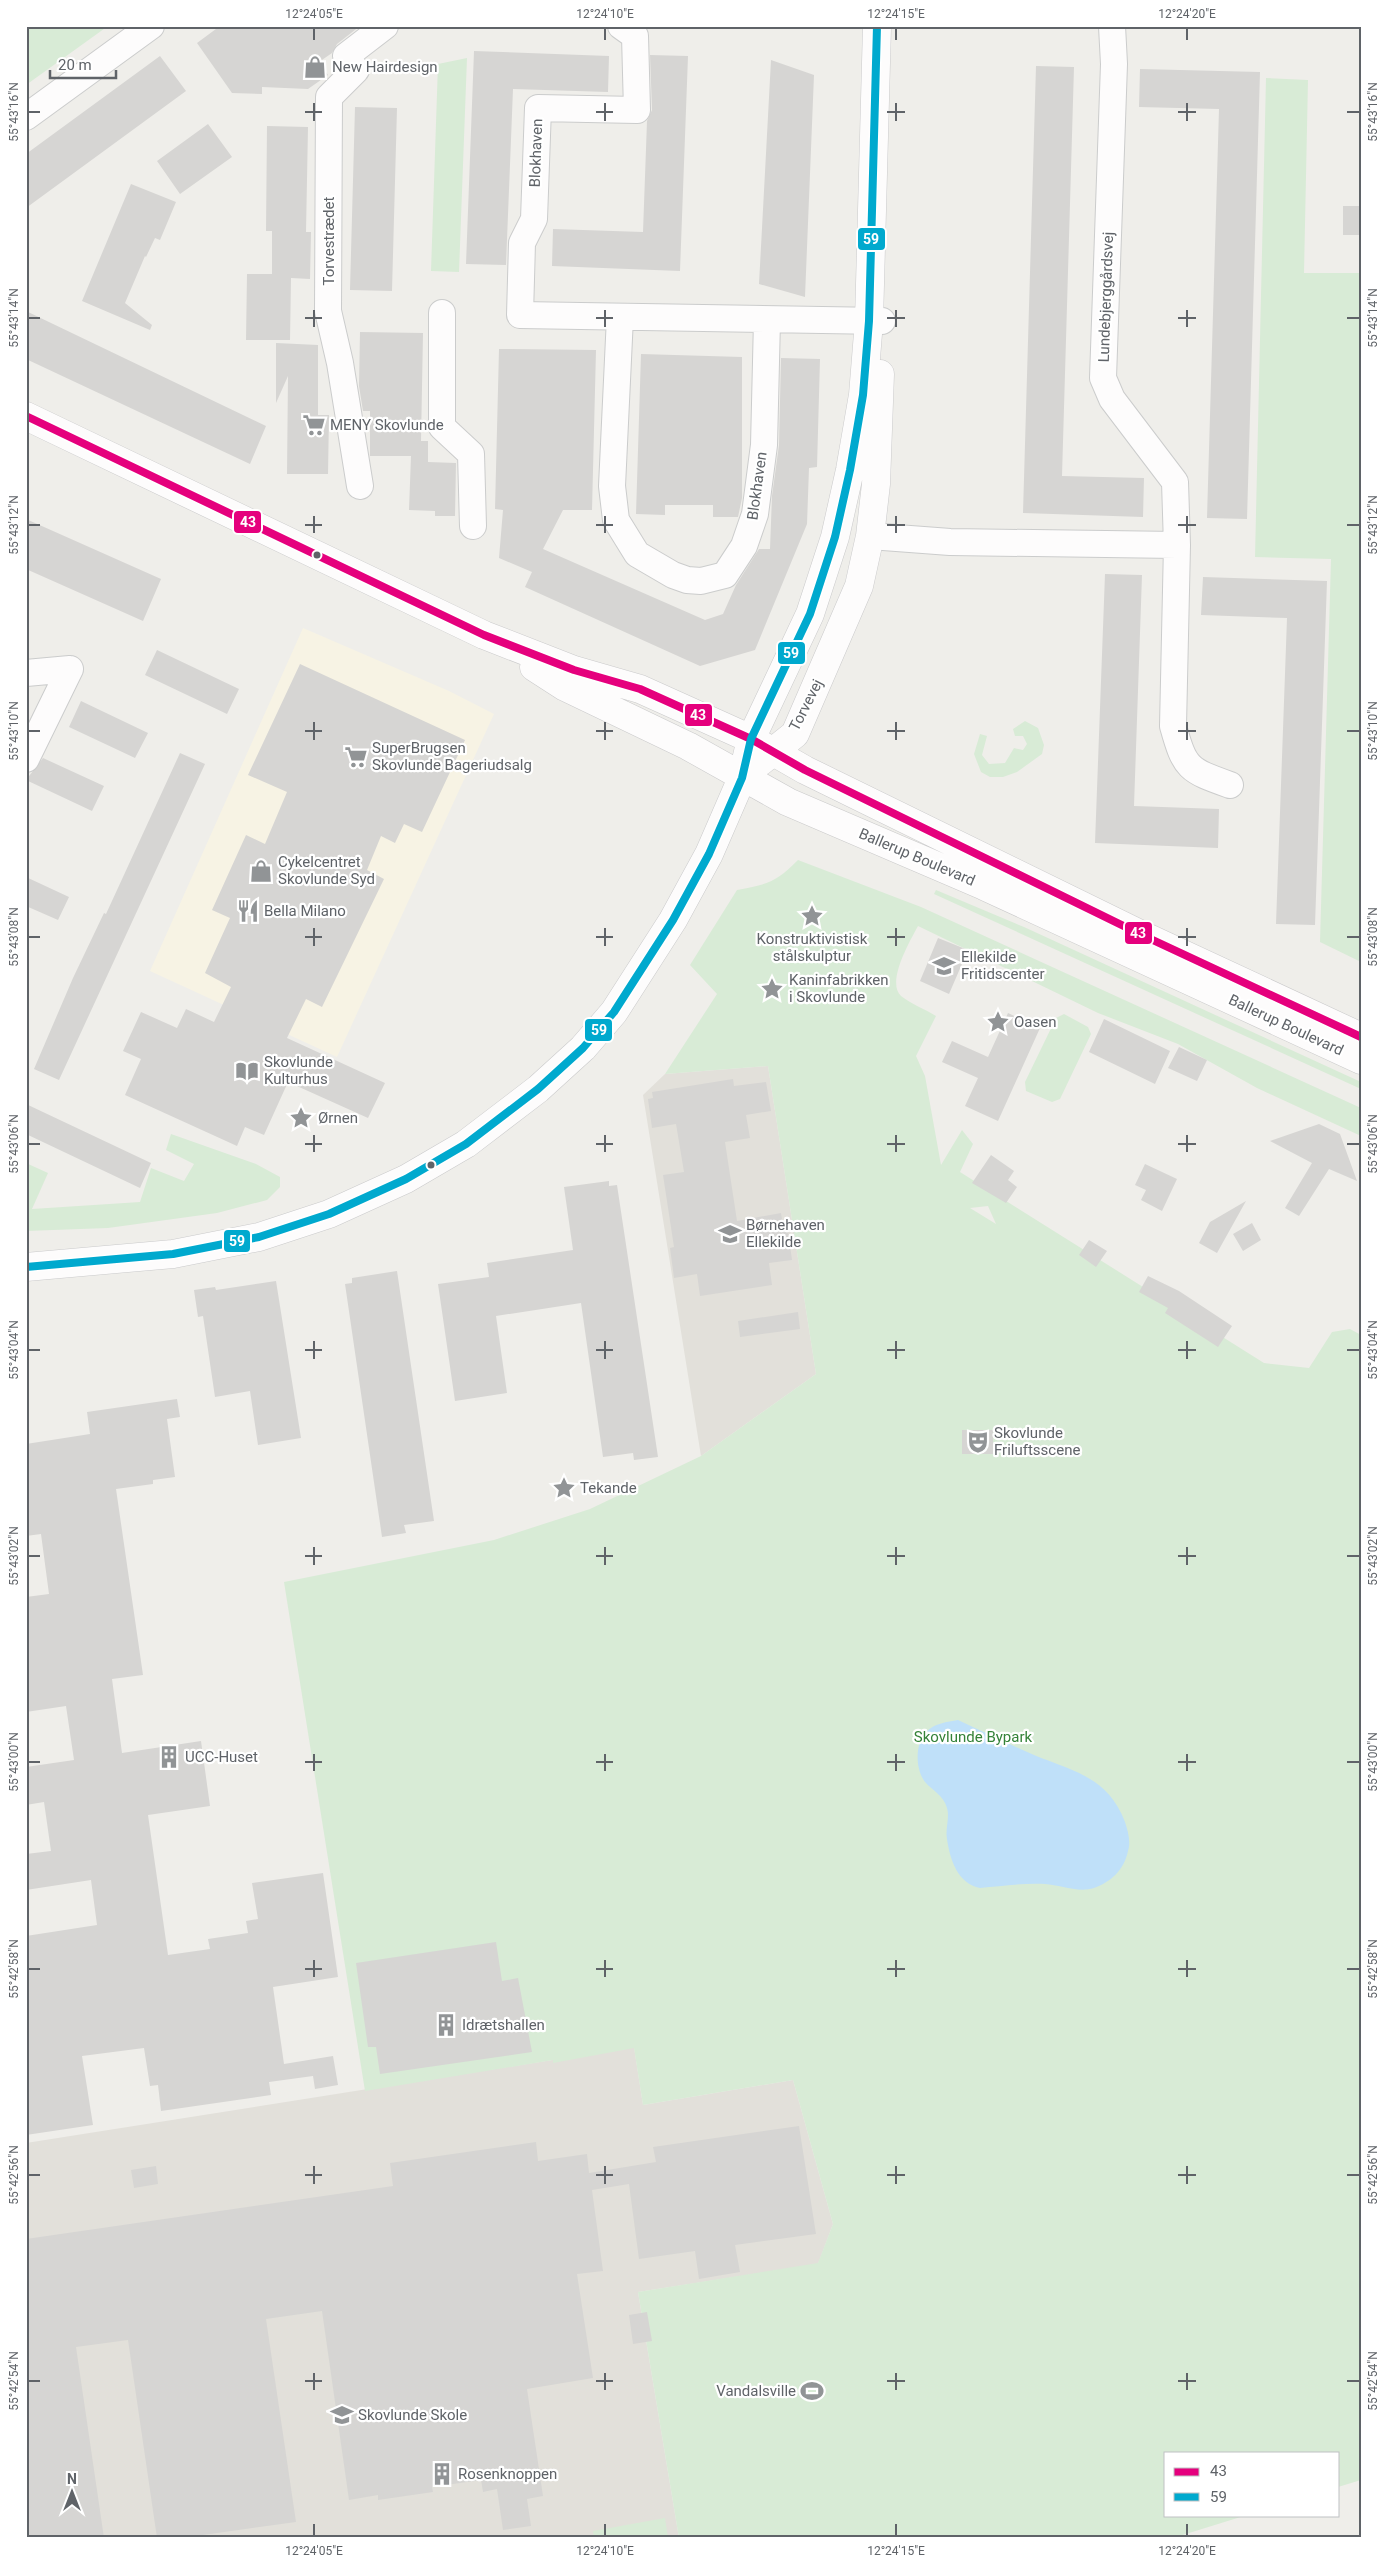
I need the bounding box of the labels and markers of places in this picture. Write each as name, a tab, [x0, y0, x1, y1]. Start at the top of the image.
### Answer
shop icon: New Hairdesign	[302, 54, 328, 80]
place label: New Hairdesign	[332, 58, 438, 76]
supermarket icon: MENY Skovlunde	[301, 412, 327, 438]
place label: MENY Skovlunde	[330, 416, 444, 434]
unlabelled marker	[312, 550, 322, 560]
place label: SuperBrugsen Skovlunde Bageriudsalg	[372, 739, 532, 774]
supermarket icon: SuperBrugsen Skovlunde Bageriudsalg	[343, 744, 369, 770]
place label: Cykelcentret Skovlunde Syd	[278, 853, 375, 888]
shop icon: Cykelcentret Skovlunde Syd	[248, 858, 274, 884]
restaurant icon: Bella Milano	[235, 898, 261, 924]
place label: Bella Milano	[264, 902, 346, 920]
place icon: Konstruktivistisk stålskulptur	[799, 903, 825, 929]
place label: Konstruktivistisk stålskulptur	[757, 930, 868, 965]
place label: Ellekilde Fritidscenter	[961, 948, 1045, 983]
school or university icon: Ellekilde Fritidscenter	[931, 953, 957, 979]
place label: Kaninfabrikken i Skovlunde	[789, 971, 889, 1006]
place icon: Kaninfabrikken i Skovlunde	[759, 976, 785, 1002]
place icon: Oasen	[985, 1009, 1011, 1035]
place label: Oasen	[1014, 1013, 1056, 1031]
place label: Skovlunde Kulturhus	[264, 1053, 333, 1088]
library icon: Skovlunde Kulturhus	[234, 1058, 260, 1084]
place icon: Ørnen	[288, 1105, 314, 1131]
place label: Ørnen	[318, 1109, 358, 1127]
unlabelled marker	[426, 1160, 436, 1170]
place label: Børnehaven Ellekilde	[746, 1216, 825, 1251]
school or university icon: Børnehaven Ellekilde	[717, 1221, 743, 1247]
place label: Skovlunde Friluftsscene	[994, 1424, 1080, 1459]
theatre icon: Skovlunde Friluftsscene	[965, 1429, 991, 1455]
place icon: Tekande	[551, 1475, 577, 1501]
place label: Tekande	[580, 1479, 637, 1497]
building icon: UCC-Huset	[156, 1744, 182, 1770]
place label: UCC-Huset	[185, 1748, 258, 1766]
building icon: Idrætshallen	[433, 2012, 459, 2038]
place label: Idrætshallen	[462, 2016, 545, 2034]
sports icon: Vandalsville	[799, 2378, 825, 2404]
place label: Vandalsville	[716, 2382, 796, 2400]
school or university icon: Skovlunde Skole	[329, 2402, 355, 2428]
place label: Skovlunde Skole	[358, 2406, 467, 2424]
building icon: Rosenknoppen	[429, 2461, 455, 2487]
place label: Rosenknoppen	[458, 2465, 557, 2483]

